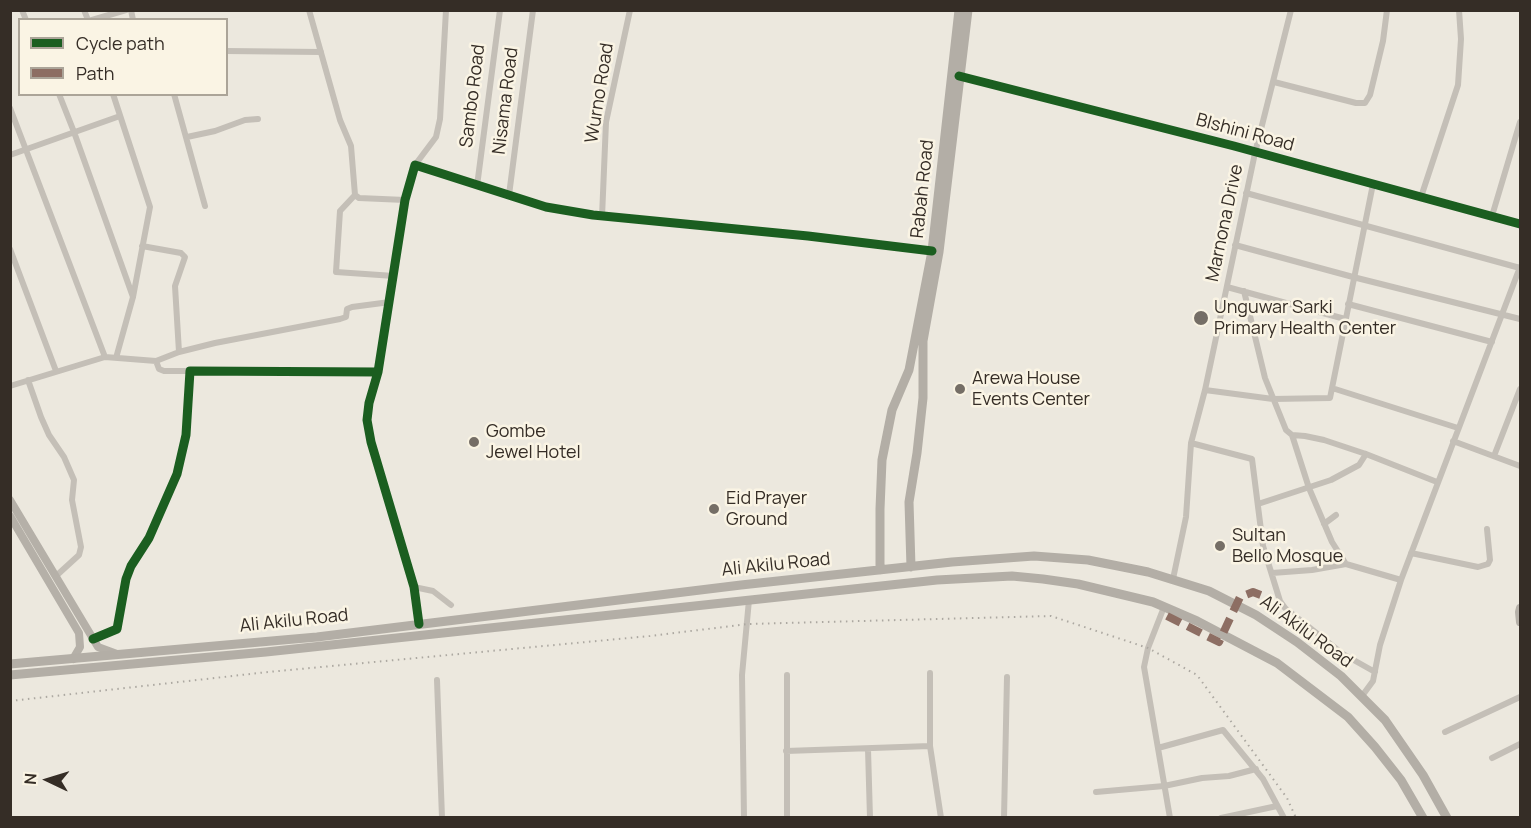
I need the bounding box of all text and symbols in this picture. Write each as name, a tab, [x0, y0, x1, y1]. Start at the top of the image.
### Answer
legend	[18, 18, 228, 96]
text: Cycle path	[76, 31, 165, 55]
street label: Wurno Road	[581, 41, 619, 145]
street label: Sambo Road	[456, 43, 490, 149]
street label: Nisama Road	[489, 46, 523, 156]
text: Path	[76, 61, 114, 85]
street label: BIshini Road	[1194, 110, 1296, 156]
street label: Rabah Road	[907, 139, 939, 239]
street label: Marnona Drive	[1202, 162, 1248, 284]
place label: Unguwar Sarki Primary Health Center	[1214, 297, 1396, 340]
marker: Unguwar Sarki Primary Health Center	[1192, 309, 1210, 327]
place label: Arewa House Events Center	[972, 368, 1090, 410]
marker: Arewa House Events Center	[953, 382, 967, 396]
place label: Gombe Jewel Hotel	[486, 421, 581, 464]
marker: Gombe Jewel Hotel	[467, 435, 481, 449]
place label: Eid Prayer Ground	[726, 488, 807, 530]
marker: Eid Prayer Ground	[707, 502, 721, 516]
place label: Sultan Bello Mosque	[1232, 525, 1343, 568]
marker: Sultan Bello Mosque	[1213, 539, 1227, 553]
street label: Ali Akilu Road	[721, 549, 831, 581]
street label: Ali Akilu Road	[1256, 591, 1356, 673]
street label: Ali Akilu Road	[239, 605, 349, 637]
north arrow	[18, 750, 78, 810]
text: N	[19, 772, 41, 785]

